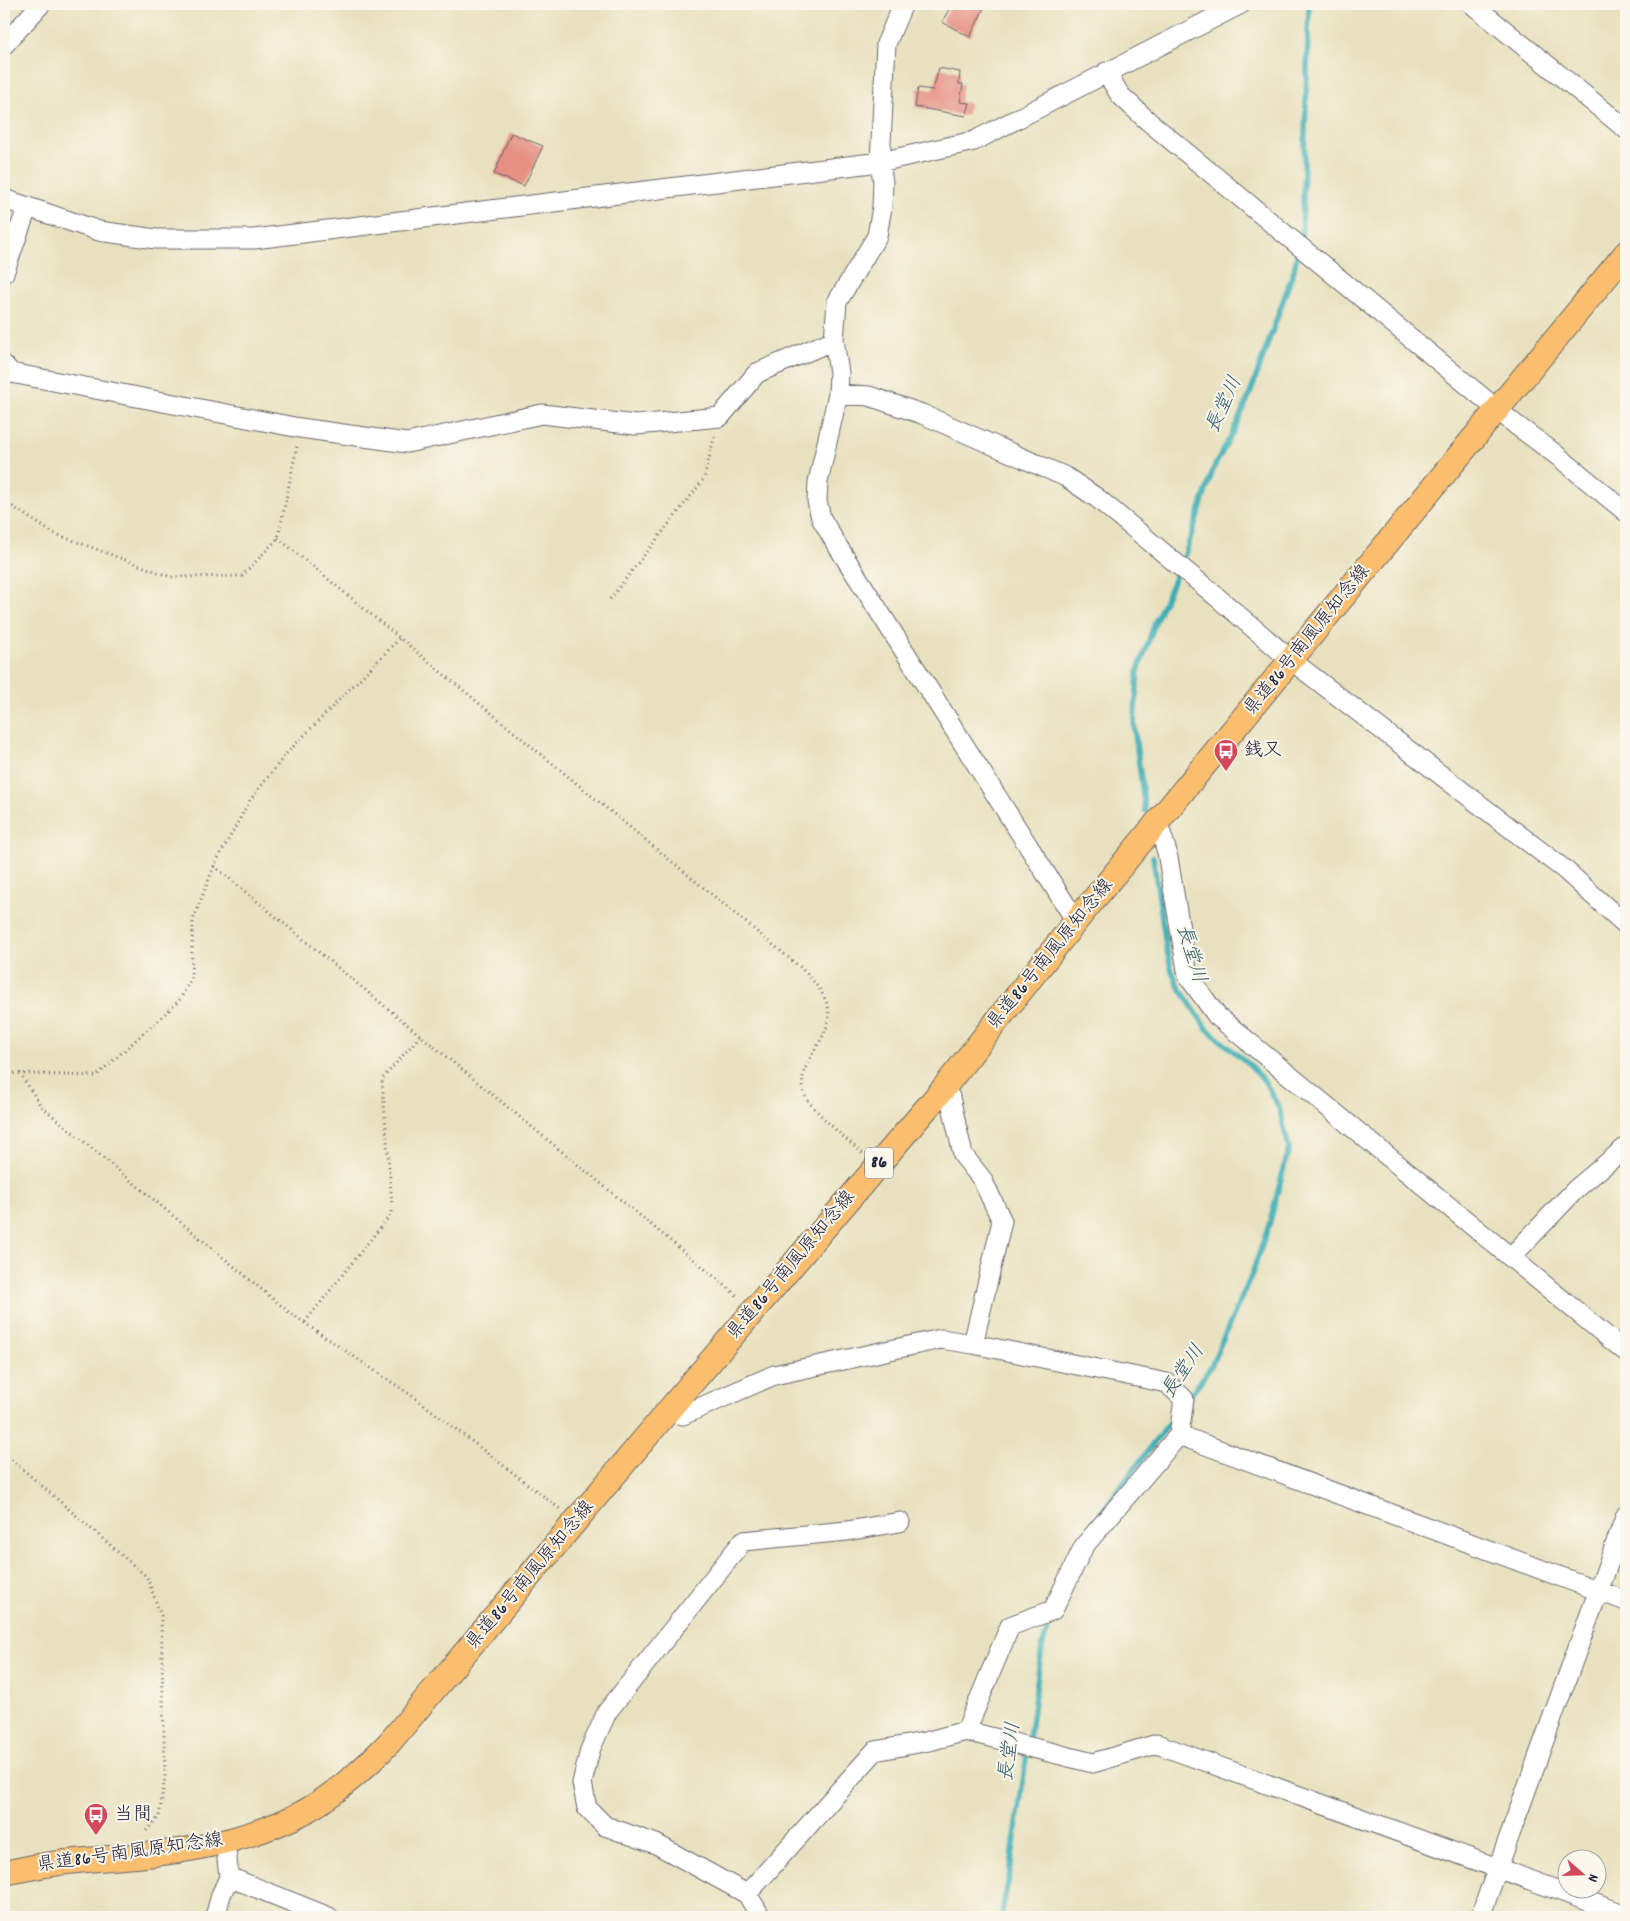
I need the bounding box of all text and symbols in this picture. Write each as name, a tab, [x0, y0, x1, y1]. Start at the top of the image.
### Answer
water label: 長堂川	[1200, 372, 1250, 438]
street label: 県道86号南風原知念線	[1238, 559, 1378, 723]
bus stop icon: 銭又	[1213, 738, 1239, 772]
place label: 銭又	[1244, 738, 1282, 765]
street label: 県道86号南風原知念線	[981, 873, 1121, 1037]
water label: 長堂川	[1168, 921, 1212, 987]
road number: 86	[865, 1148, 893, 1178]
street label: 県道86号南風原知念線	[721, 1185, 863, 1347]
water label: 長堂川	[1156, 1339, 1212, 1405]
street label: 県道86号南風原知念線	[460, 1495, 602, 1657]
water label: 長堂川	[993, 1720, 1029, 1784]
bus stop icon: 当間	[83, 1802, 109, 1836]
place label: 当間	[114, 1802, 152, 1829]
street label: 県道86号南風原知念線	[35, 1828, 225, 1880]
north arrow	[1558, 1848, 1608, 1898]
text: N	[1582, 1871, 1603, 1885]

